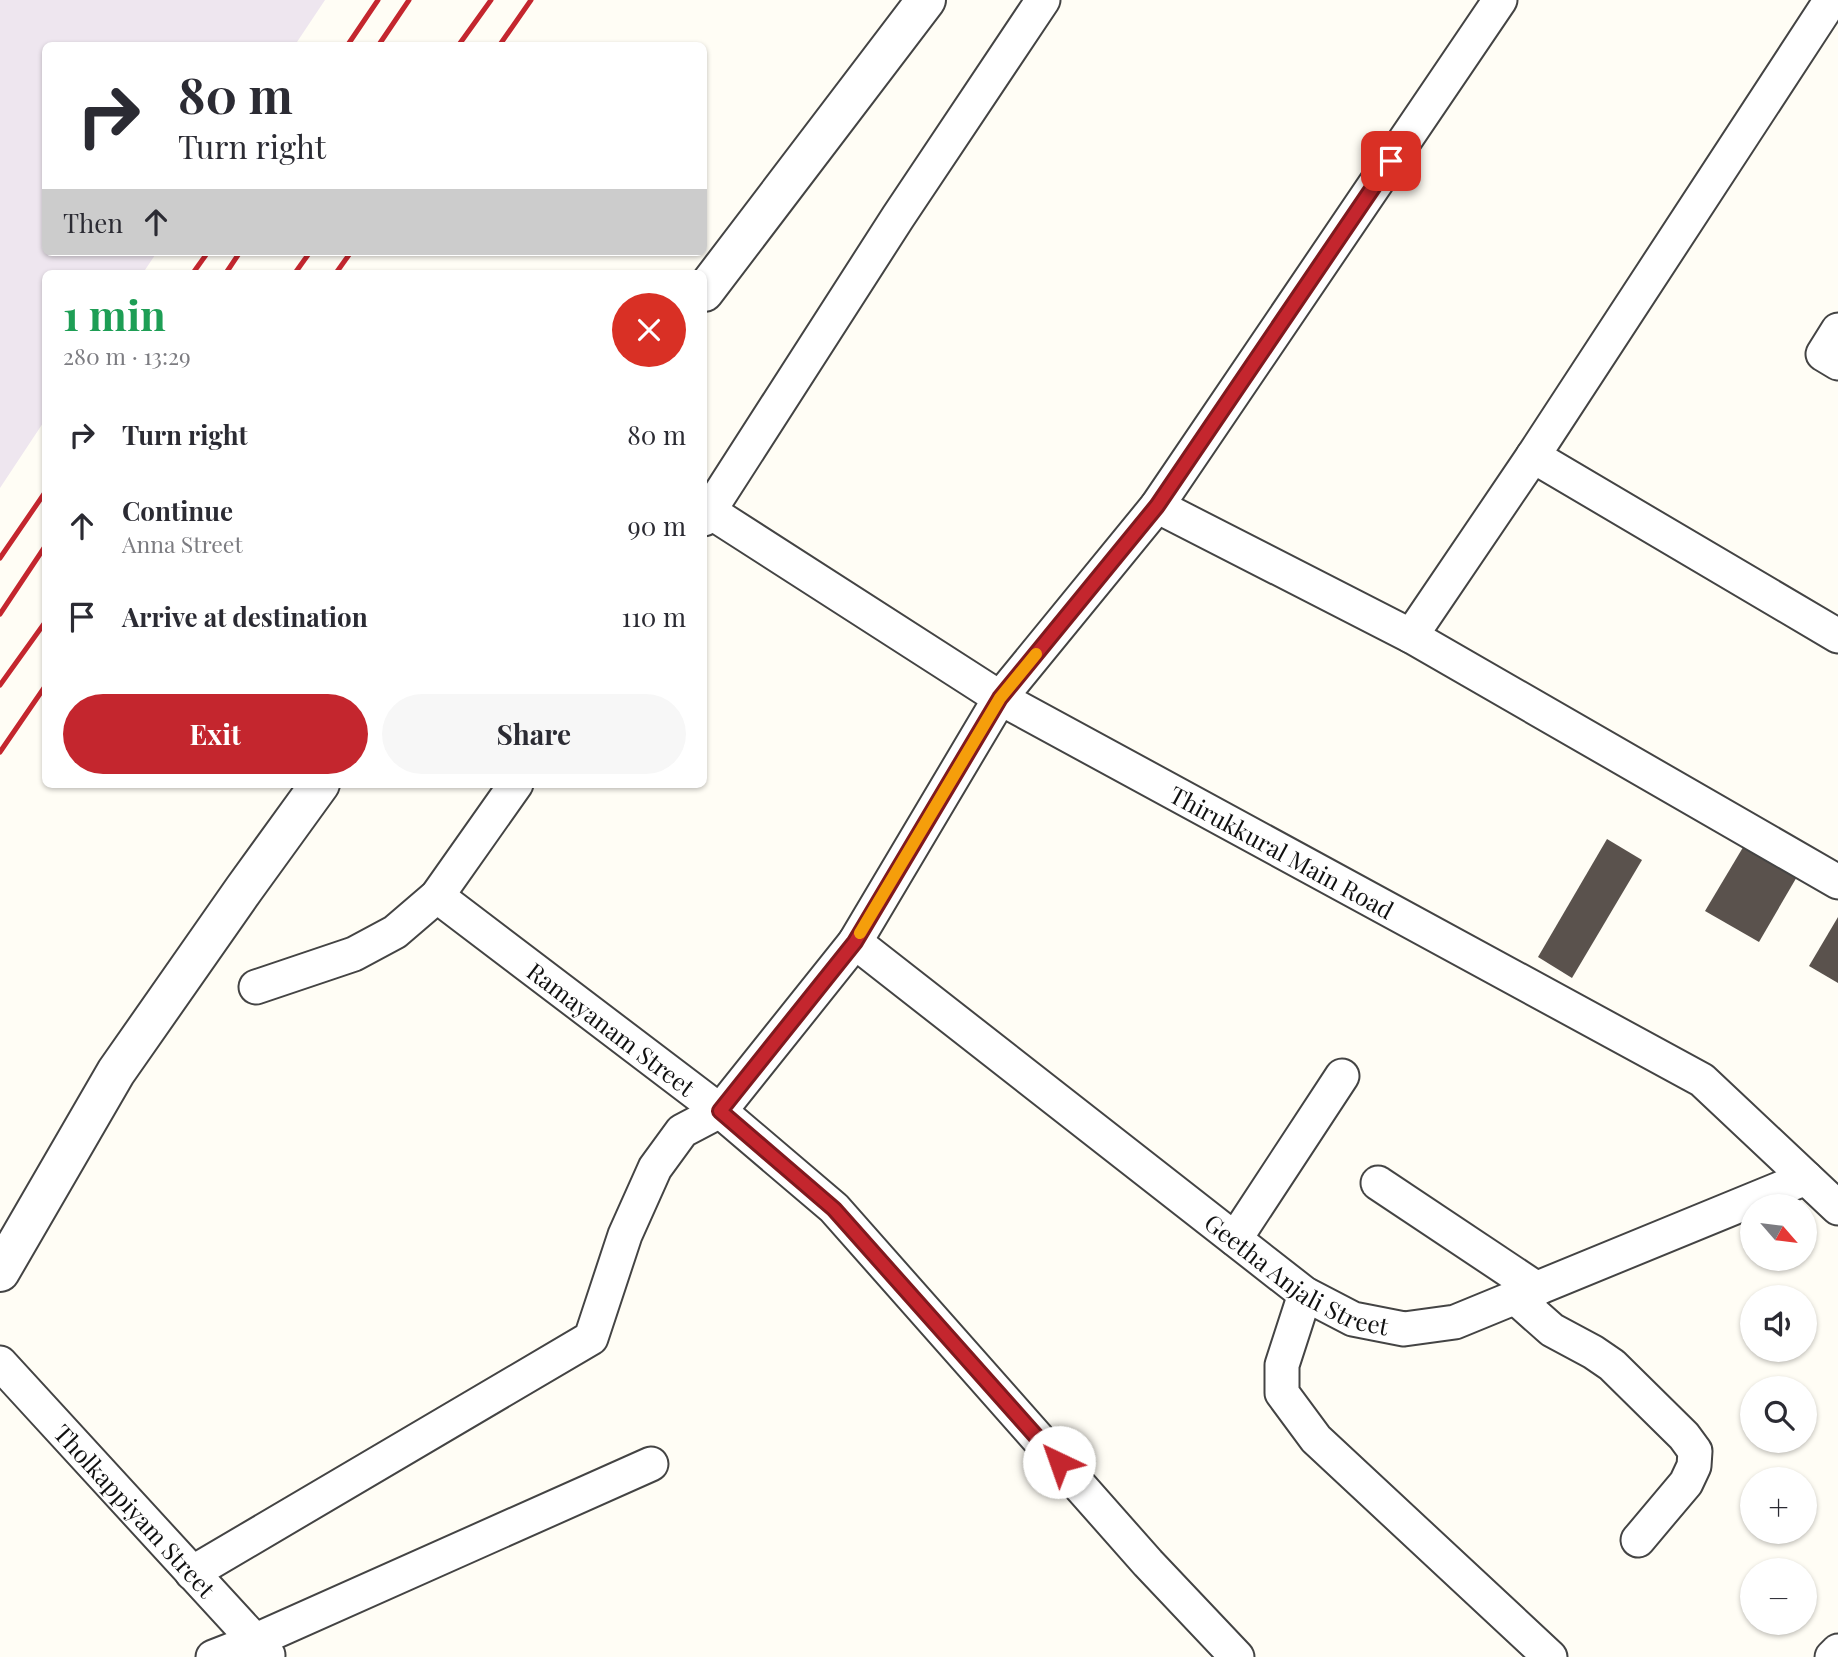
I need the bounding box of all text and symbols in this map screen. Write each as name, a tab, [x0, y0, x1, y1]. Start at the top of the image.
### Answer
text: 80 m	[178, 61, 293, 126]
icon: right	[63, 70, 154, 161]
text: Turn right	[178, 124, 326, 167]
pin	[1361, 131, 1421, 191]
icon: arrive	[1372, 142, 1410, 180]
icon: ahead	[137, 203, 175, 241]
text: Then	[63, 205, 123, 240]
text: 1 min	[63, 286, 166, 342]
button: close	[612, 293, 686, 367]
text: 280 m · 13:29	[63, 340, 191, 371]
icon: right	[63, 416, 101, 454]
text: Turn right	[122, 417, 248, 452]
text: 80 m	[627, 417, 686, 452]
text: Continue	[122, 493, 233, 528]
icon: ahead	[63, 507, 101, 545]
text: 90 m	[628, 508, 686, 543]
text: Anna Street	[122, 528, 243, 559]
icon: arrive	[63, 598, 101, 636]
text: Arrive at destination	[122, 599, 368, 634]
text: 110 m	[622, 599, 686, 634]
button: Exit	[63, 694, 368, 774]
button: Share	[382, 694, 686, 774]
street label: Thirukkural Main Road	[1164, 778, 1400, 925]
street label: Ramayanam Street	[521, 954, 702, 1103]
north arrow	[1740, 1194, 1816, 1270]
map controls	[1740, 1194, 1817, 1635]
street label: Geetha Anjali Street	[1198, 1206, 1392, 1342]
button: sound	[1740, 1285, 1817, 1362]
button: search	[1740, 1376, 1817, 1453]
street label: Tholkappiyam Street	[48, 1417, 223, 1604]
position arrow	[1022, 1425, 1096, 1499]
button: +	[1740, 1467, 1817, 1544]
button: −	[1740, 1558, 1817, 1635]

